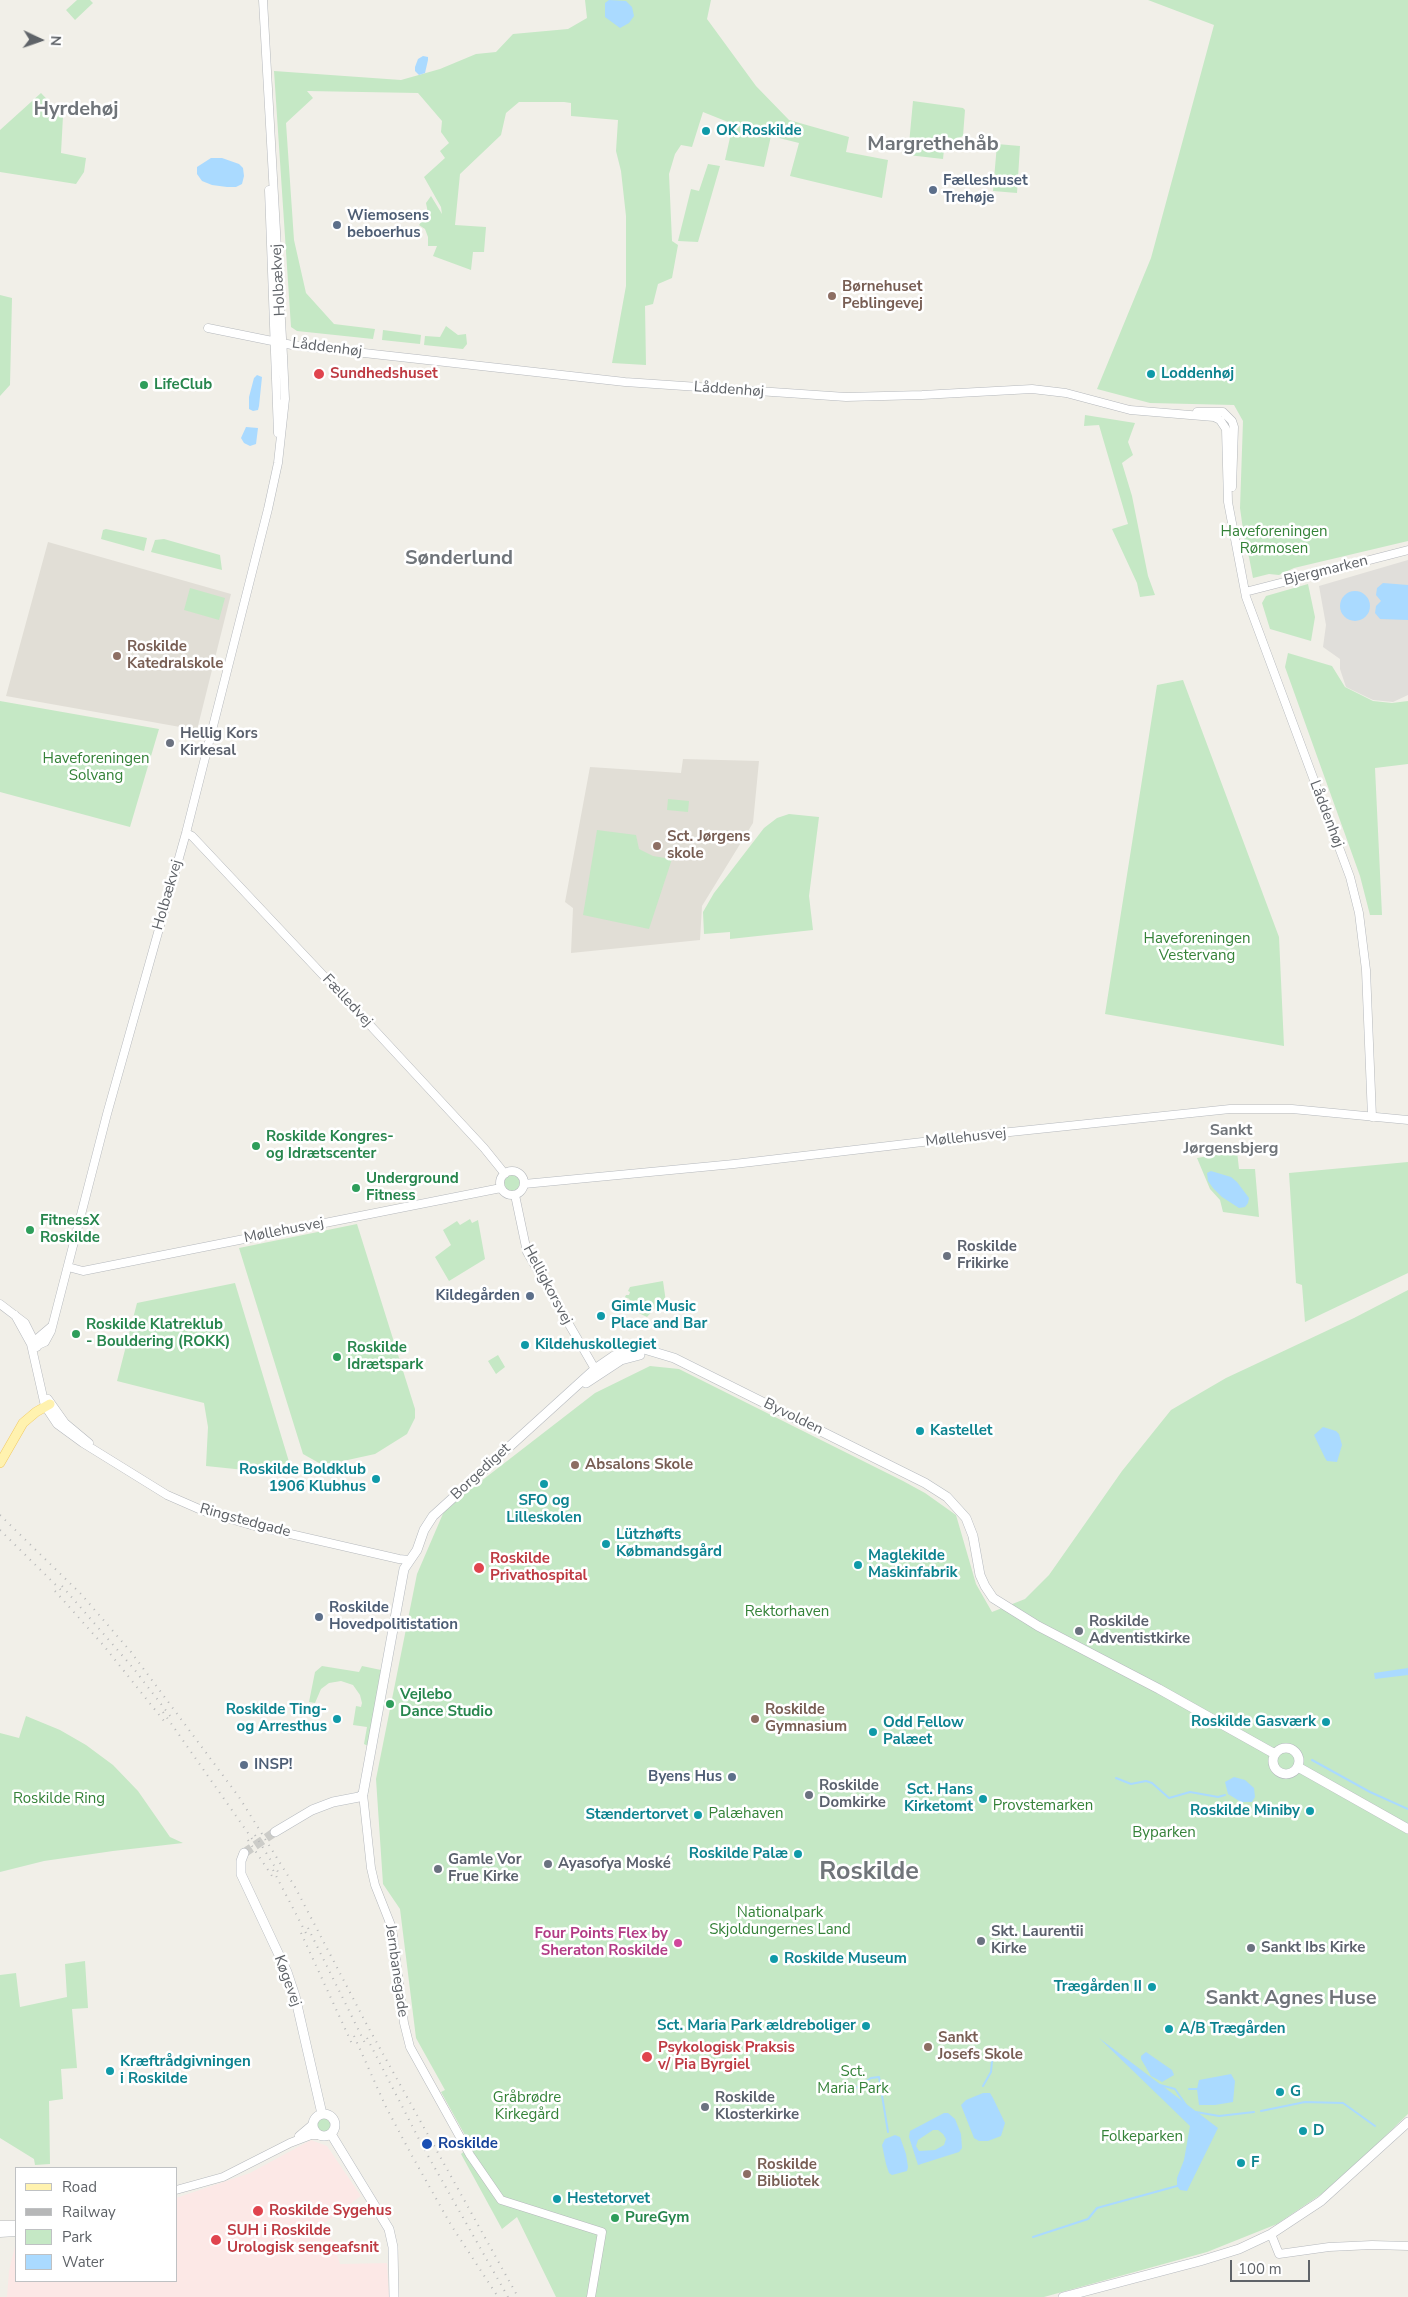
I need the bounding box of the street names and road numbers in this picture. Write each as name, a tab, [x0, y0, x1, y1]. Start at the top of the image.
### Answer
street label: Holbækvej	[268, 243, 290, 317]
street label: Låddenhøj	[291, 335, 363, 361]
street label: Låddenhøj	[693, 379, 765, 401]
street label: Bjergmarken	[1282, 552, 1370, 590]
street label: Låddenhøj	[1305, 778, 1347, 850]
street label: Holbækvej	[149, 858, 187, 932]
street label: Fælledvej	[318, 971, 376, 1031]
street label: Møllehusvej	[925, 1125, 1007, 1151]
street label: Møllehusvej	[242, 1214, 326, 1248]
street label: Helligkorsvej	[518, 1242, 576, 1328]
street label: Byvolden	[760, 1395, 826, 1439]
street label: Borgediget	[448, 1440, 514, 1504]
street label: Ringstedgade	[198, 1500, 292, 1542]
street label: Jernbanegade	[381, 1924, 411, 2018]
street label: Køgevej	[269, 1953, 305, 2009]

